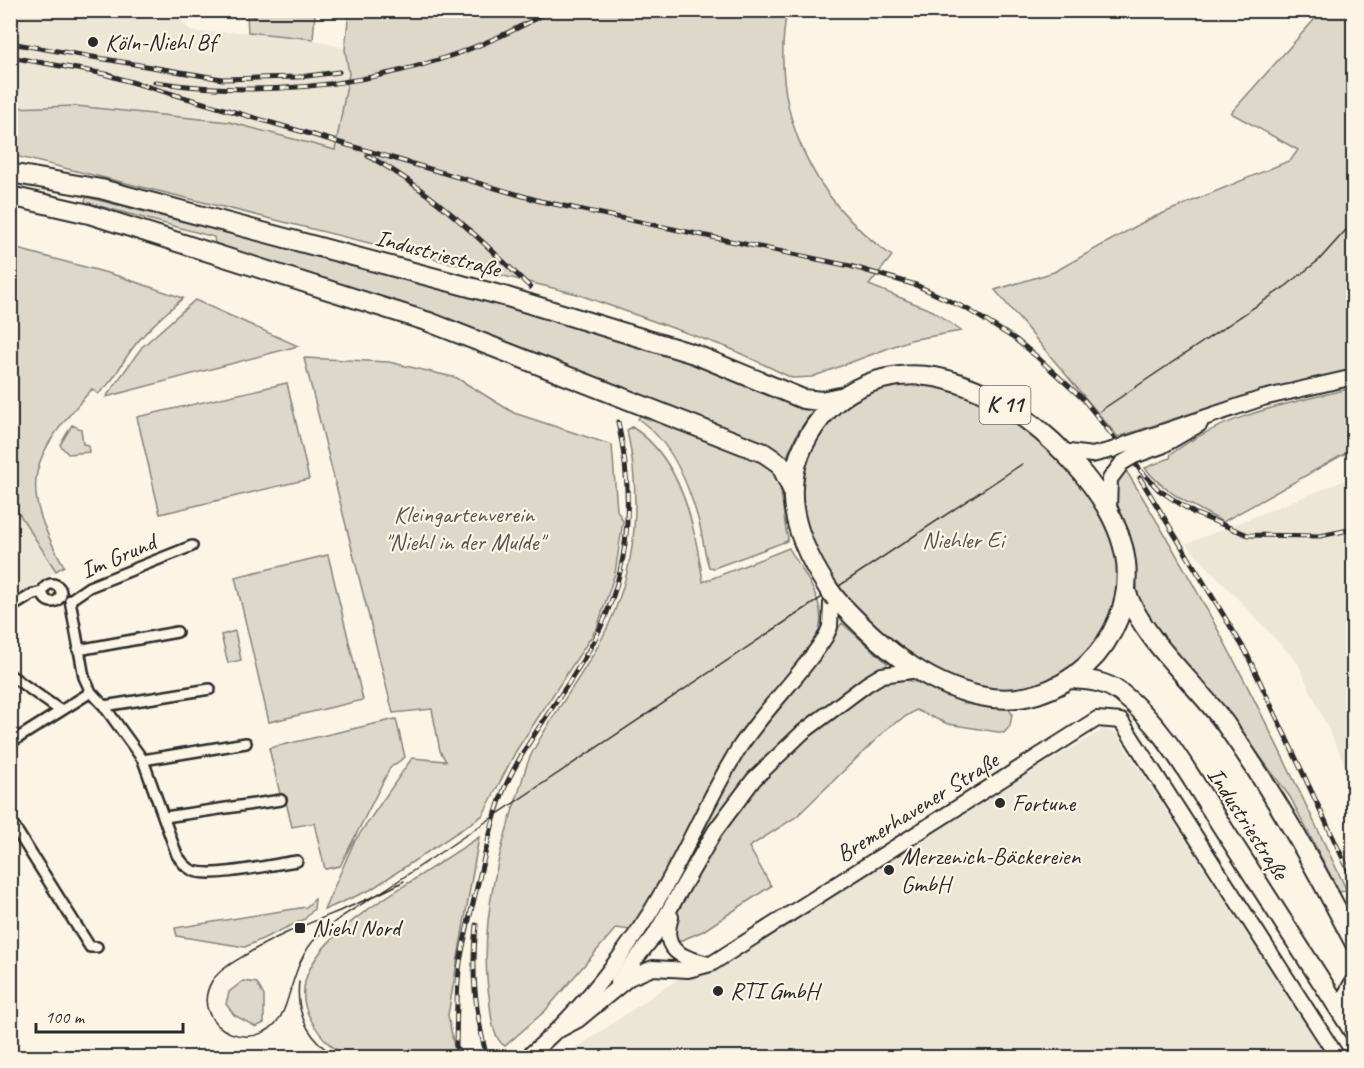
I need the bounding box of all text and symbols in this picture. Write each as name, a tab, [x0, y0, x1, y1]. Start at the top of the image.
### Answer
place label: Köln-Niehl Bf	[105, 27, 222, 57]
marker: Köln-Niehl Bf	[86, 35, 100, 49]
street label: Industriestraße	[372, 222, 506, 285]
road number: K 11	[980, 386, 1030, 424]
park label: Kleingartenverein "Niehl in der Mulde"	[384, 499, 549, 557]
park label: Niehler Ei	[922, 525, 1006, 555]
street label: Im Grund	[76, 526, 163, 585]
street label: Bremerhavener Straße	[830, 744, 1005, 869]
street label: Industriestraße	[1201, 761, 1297, 887]
place label: Fortune	[1012, 788, 1077, 818]
marker: Fortune	[993, 796, 1007, 810]
place label: Merzenich-Bäckereien GmbH	[901, 841, 1081, 899]
marker: Merzenich-Bäckereien GmbH	[882, 863, 896, 877]
place label: Niehl Nord	[312, 913, 404, 943]
marker: Niehl Nord	[293, 921, 307, 935]
place label: RTI GmbH	[730, 976, 823, 1006]
marker: RTI GmbH	[711, 984, 725, 998]
scale bar	[36, 996, 183, 1034]
text: 100 m	[45, 1006, 86, 1028]

